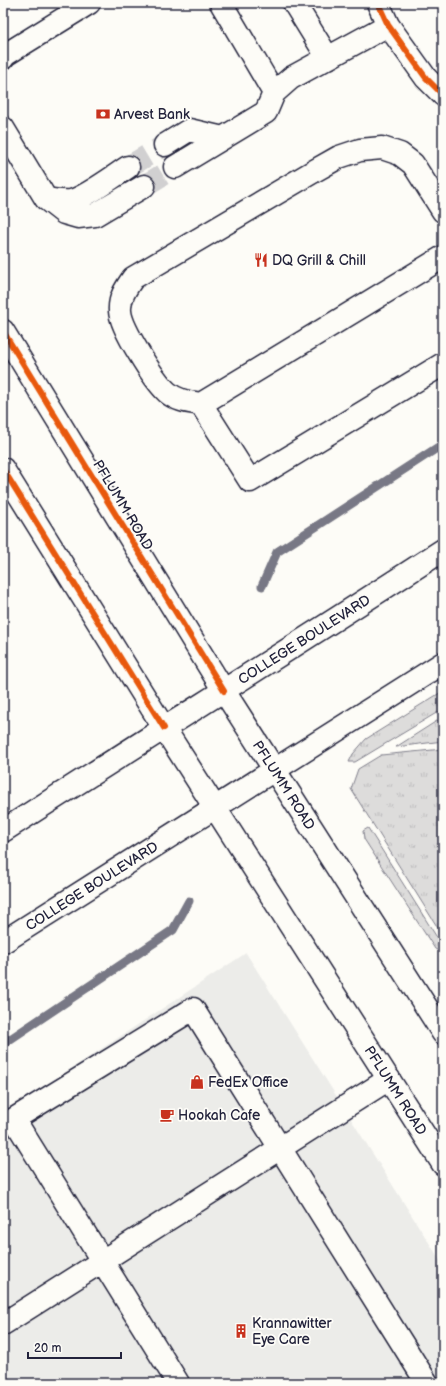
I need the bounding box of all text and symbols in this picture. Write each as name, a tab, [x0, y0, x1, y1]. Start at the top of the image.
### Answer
bank icon: Arvest Bank	[95, 106, 111, 122]
place label: Arvest Bank	[114, 106, 190, 123]
restaurant icon: DQ Grill & Chill	[253, 252, 269, 268]
place label: DQ Grill & Chill	[272, 252, 366, 269]
street label: PFLUMM ROAD	[89, 457, 157, 553]
street label: COLLEGE BOULEVARD	[235, 591, 373, 688]
street label: PFLUMM ROAD	[249, 737, 319, 833]
street label: COLLEGE BOULEVARD	[22, 838, 161, 934]
street label: PFLUMM ROAD	[361, 1042, 431, 1138]
shop icon: FedEx Office	[189, 1074, 205, 1090]
place label: FedEx Office	[208, 1074, 288, 1091]
cafe icon: Hookah Cafe	[159, 1107, 175, 1123]
place label: Hookah Cafe	[178, 1107, 260, 1124]
place label: Krannawitter Eye Care	[252, 1315, 333, 1348]
building icon: Krannawitter Eye Care	[233, 1323, 249, 1339]
scale bar	[28, 1334, 121, 1360]
text: 20 m	[34, 1341, 61, 1356]

